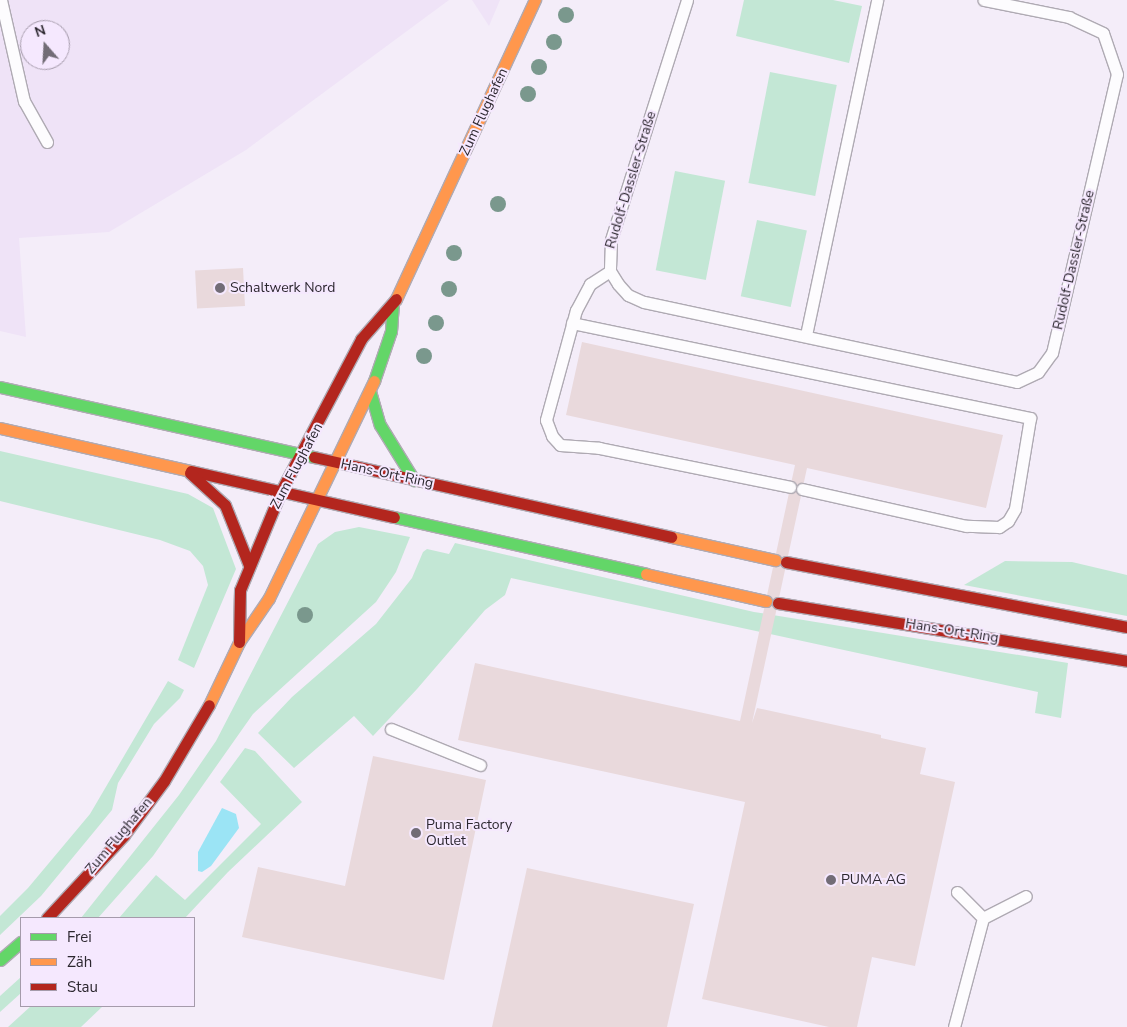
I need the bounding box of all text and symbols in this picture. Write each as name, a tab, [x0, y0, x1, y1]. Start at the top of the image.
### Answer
north arrow	[20, 20, 70, 70]
text: N	[32, 21, 48, 42]
street label: Zum Flughafen	[456, 66, 512, 158]
street label: Rudolf-Dassler-Straße	[602, 109, 660, 251]
street label: Rudolf-Dassler-Straße	[1050, 189, 1098, 331]
place label: Schaltwerk Nord	[230, 280, 335, 296]
marker: Schaltwerk Nord	[214, 282, 226, 294]
street label: Zum Flughafen	[267, 420, 327, 512]
street label: Hans-Ort-Ring	[339, 456, 435, 492]
street label: Hans-Ort-Ring	[904, 615, 1000, 647]
street label: Zum Flughafen	[82, 794, 156, 878]
place label: Puma Factory Outlet	[426, 817, 512, 850]
marker: Puma Factory Outlet	[410, 827, 422, 839]
place label: PUMA AG	[841, 872, 906, 888]
marker: PUMA AG	[825, 874, 837, 886]
legend	[20, 917, 195, 1007]
text: Frei	[67, 927, 92, 947]
text: Zäh	[67, 952, 92, 972]
text: Stau	[67, 977, 98, 997]

